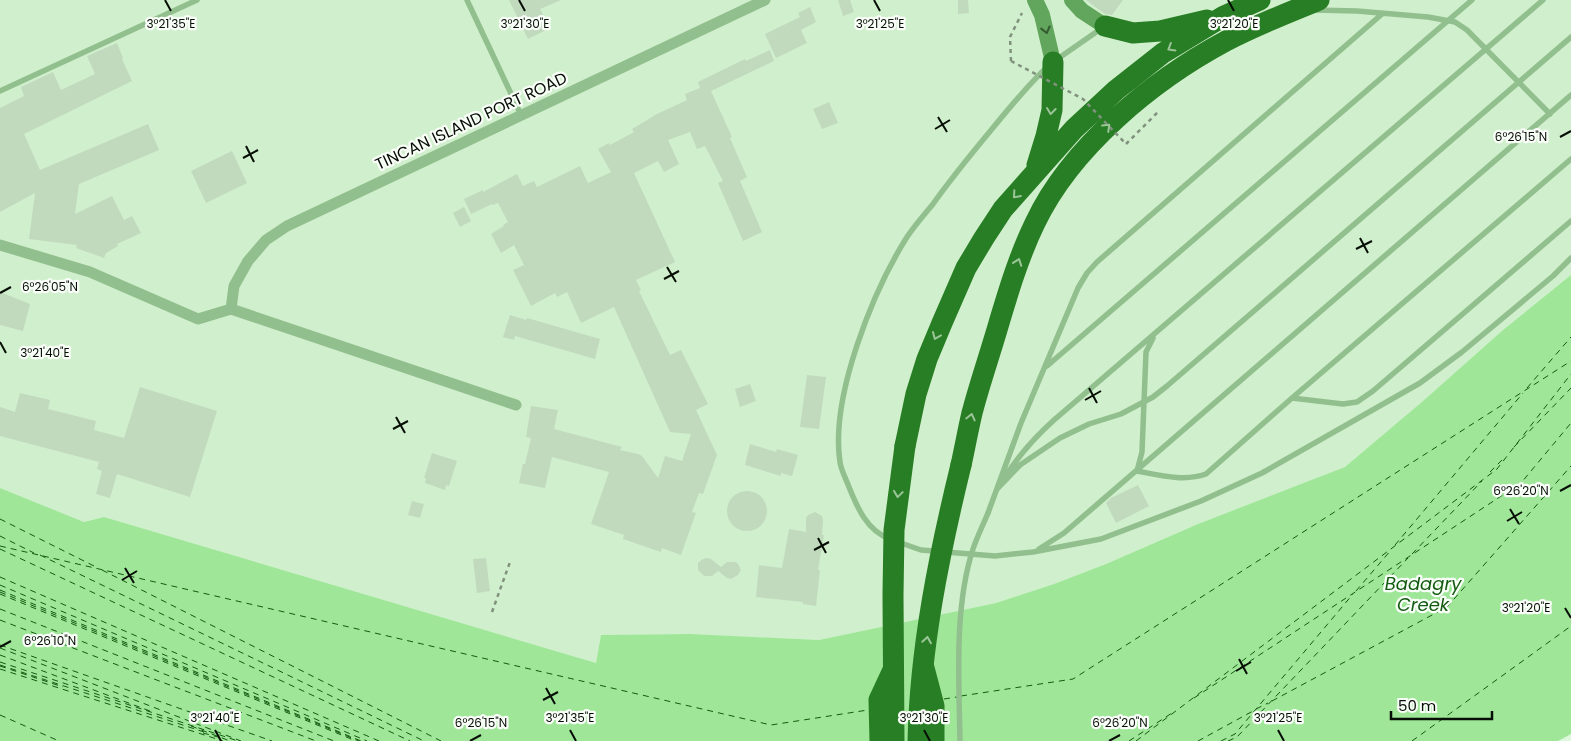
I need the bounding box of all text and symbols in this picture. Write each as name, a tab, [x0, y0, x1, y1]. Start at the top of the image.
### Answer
text: 3°21'35"E	[147, 15, 195, 32]
text: 3°21'30"E	[501, 15, 549, 32]
text: 3°21'25"E	[856, 15, 904, 32]
text: 3°21'20"E	[1210, 15, 1258, 32]
one-way arrow	[1040, 26, 1050, 34]
one-way arrow	[1168, 41, 1177, 51]
street label: TINCAN ISLAND PORT ROAD	[371, 66, 571, 176]
one-way arrow	[1046, 107, 1057, 115]
one-way arrow	[1101, 124, 1110, 133]
text: 6°26'15"N	[1495, 128, 1547, 145]
one-way arrow	[1013, 189, 1021, 198]
one-way arrow	[1012, 258, 1022, 266]
text: 6°26'05"N	[22, 278, 78, 295]
one-way arrow	[932, 331, 943, 340]
text: 3°21'40"E	[20, 344, 70, 361]
one-way arrow	[965, 413, 976, 421]
text: 6°26'20"N	[1493, 482, 1549, 499]
one-way arrow	[894, 490, 904, 499]
water label: Badagry Creek	[1385, 571, 1462, 617]
text: 3°21'20"E	[1502, 599, 1550, 616]
text: 6°26'10"N	[24, 632, 76, 649]
one-way arrow	[921, 636, 932, 644]
scale bar	[1391, 688, 1492, 720]
text: 50 m	[1398, 695, 1436, 716]
text: 3°21'40"E	[190, 709, 240, 726]
text: 3°21'35"E	[546, 709, 594, 726]
text: 3°21'30"E	[900, 709, 948, 726]
text: 3°21'25"E	[1254, 709, 1302, 726]
text: 6°26'15"N	[455, 714, 507, 731]
text: 6°26'20"N	[1092, 714, 1148, 731]

